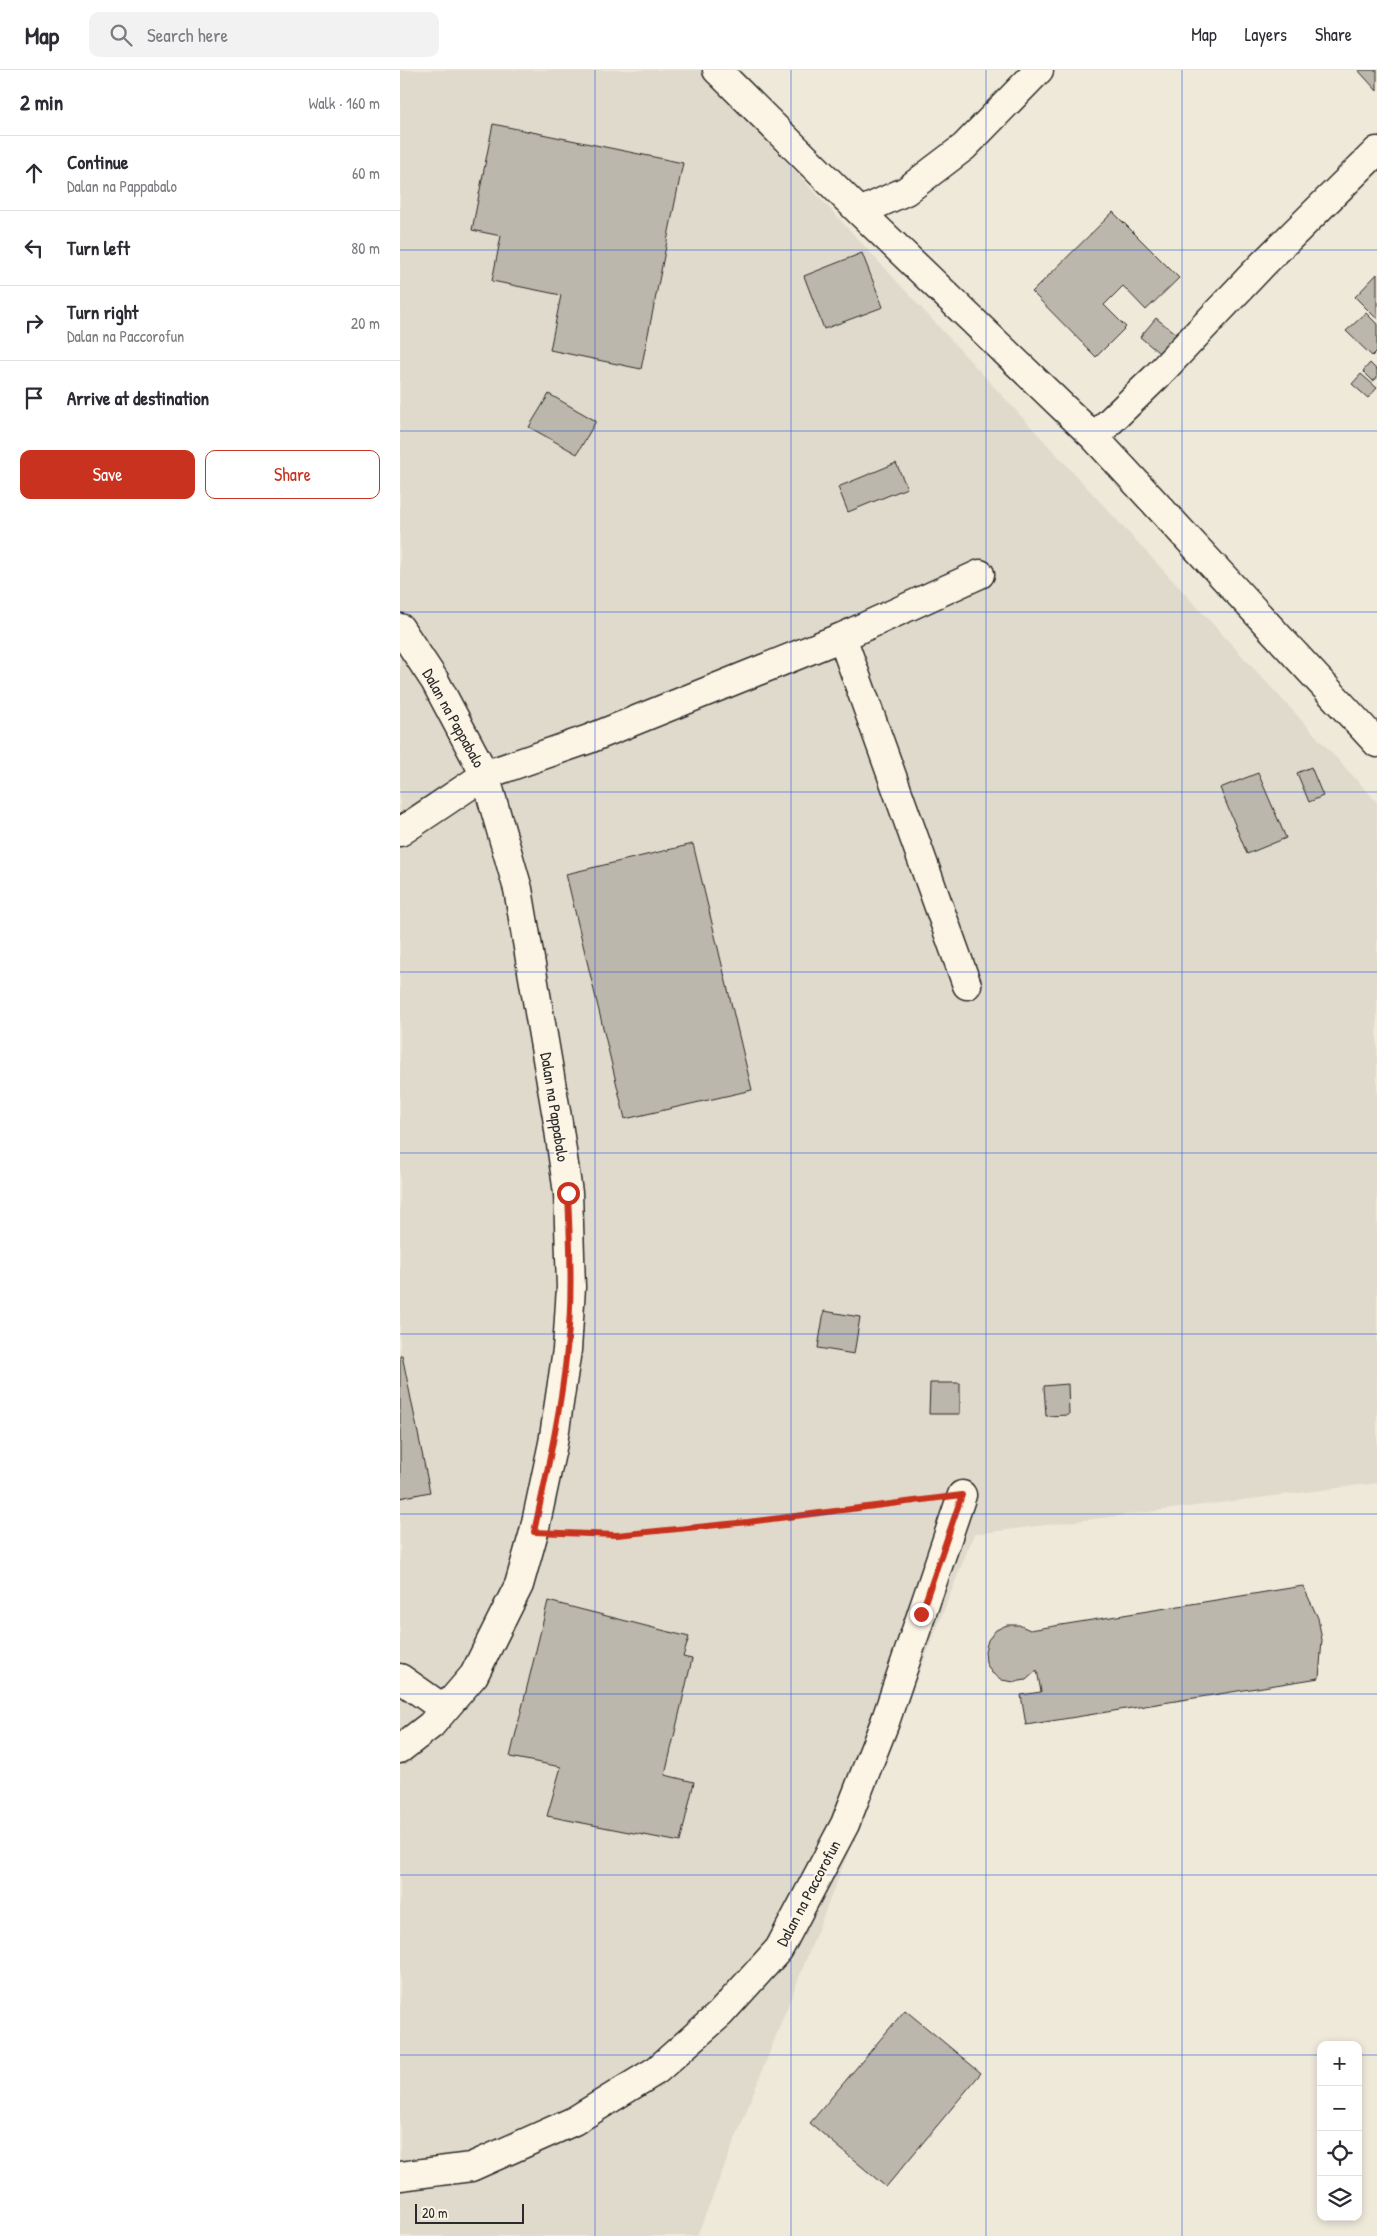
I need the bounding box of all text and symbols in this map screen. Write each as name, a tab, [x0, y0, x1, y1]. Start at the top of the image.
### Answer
search box	[89, 12, 439, 57]
text: Map	[25, 19, 59, 51]
icon: search	[107, 21, 135, 49]
text: Search here	[147, 22, 228, 48]
text: Map	[1191, 22, 1217, 47]
text: Layers	[1245, 22, 1287, 47]
text: Share	[1315, 22, 1352, 47]
text: 2 min	[20, 88, 63, 117]
text: Walk · 160 m	[308, 92, 380, 114]
text: Continue	[67, 149, 128, 175]
icon: ahead	[20, 159, 48, 187]
text: 60 m	[352, 162, 380, 184]
text: Dalan na Pappabalo	[67, 175, 177, 197]
icon: left	[20, 234, 48, 262]
text: Turn left	[67, 235, 130, 261]
text: 80 m	[351, 237, 380, 259]
text: Turn right	[67, 299, 138, 325]
icon: right	[20, 309, 48, 337]
text: 20 m	[351, 312, 380, 334]
text: Dalan na Paccorofun	[67, 325, 184, 347]
icon: arrive	[20, 384, 48, 412]
text: Arrive at destination	[67, 385, 209, 411]
button: Save	[20, 450, 195, 499]
button: Share	[205, 450, 380, 499]
street label: Dalan na Pappabalo	[418, 665, 491, 772]
street label: Dalan na Pappabalo	[536, 1051, 575, 1164]
route start	[557, 1182, 580, 1205]
route end	[910, 1603, 933, 1626]
street label: Dalan na Paccorofun	[771, 1836, 845, 1950]
map controls	[1317, 2041, 1362, 2221]
button: +	[1317, 2041, 1362, 2086]
button: −	[1317, 2086, 1362, 2131]
button: locate	[1317, 2131, 1362, 2176]
button: layers	[1317, 2176, 1362, 2221]
scale bar	[415, 2201, 524, 2224]
text: 20 m	[422, 2203, 448, 2222]

